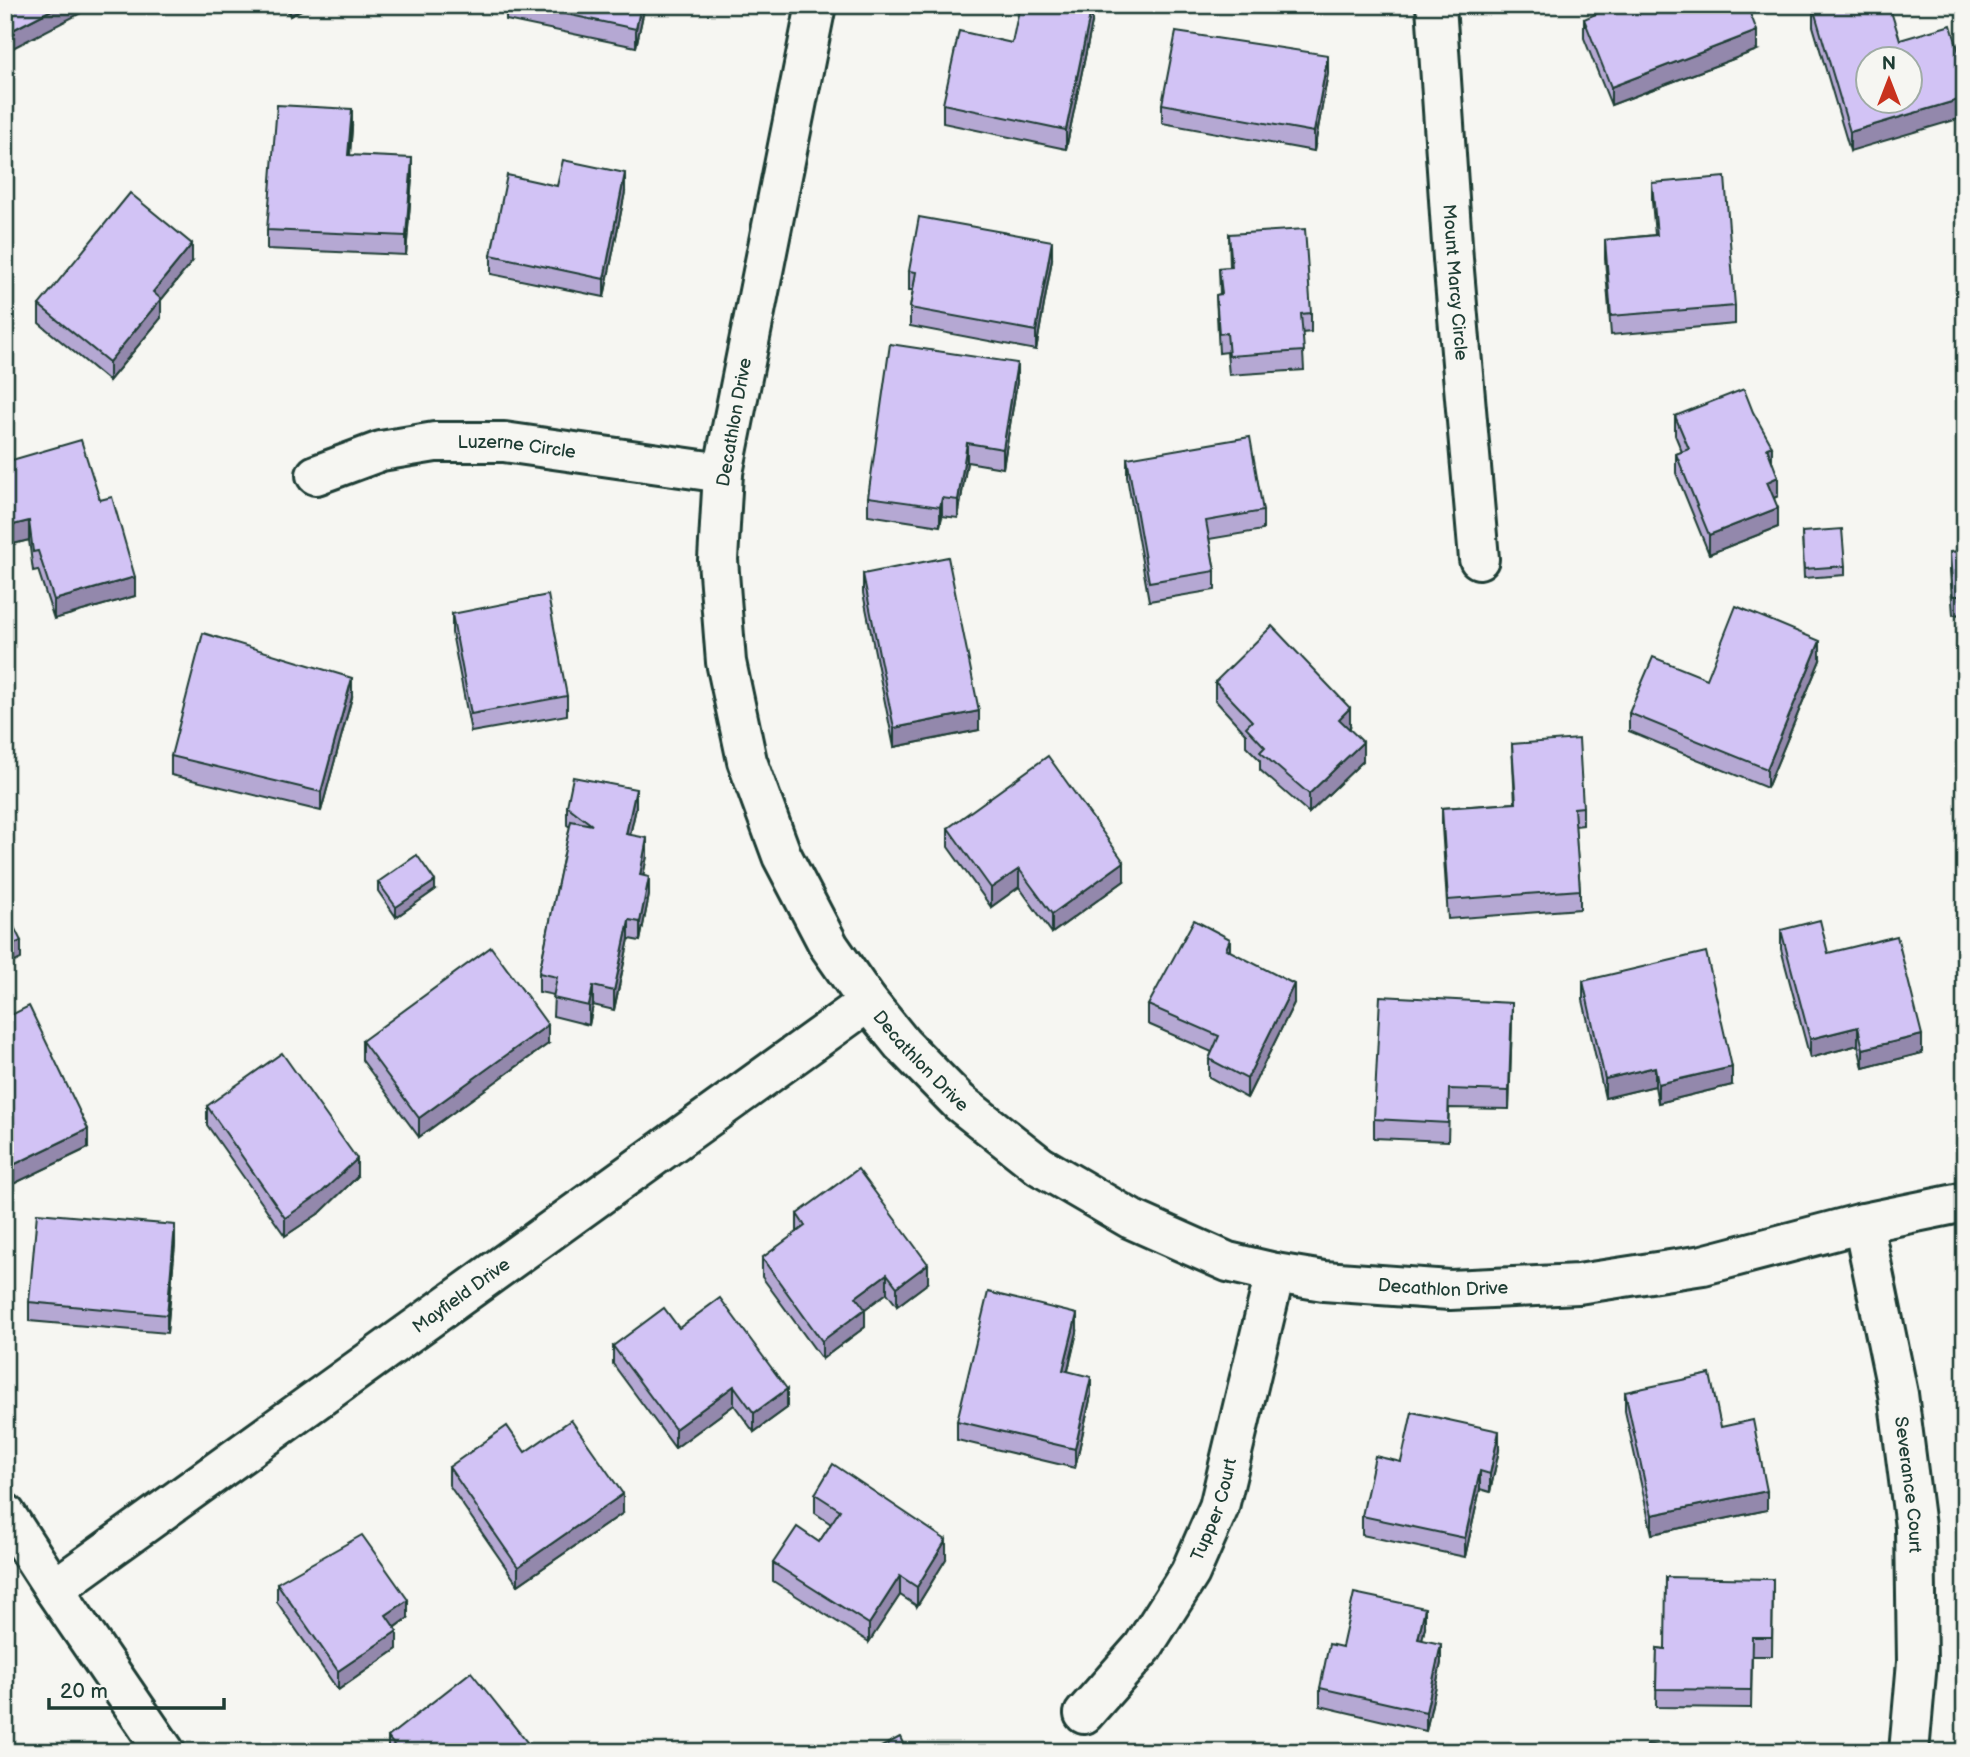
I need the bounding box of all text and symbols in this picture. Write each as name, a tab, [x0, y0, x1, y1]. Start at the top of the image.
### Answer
north arrow	[1854, 46, 1924, 116]
text: N	[1882, 53, 1896, 76]
street label: Mount Marcy Circle	[1438, 204, 1472, 362]
street label: Decathlon Drive	[713, 356, 756, 488]
street label: Luzerne Circle	[457, 432, 577, 463]
street label: Decathlon Drive	[868, 1007, 973, 1116]
street label: Mayfield Drive	[409, 1254, 514, 1338]
street label: Decathlon Drive	[1377, 1275, 1509, 1301]
street label: Severance Court	[1890, 1415, 1925, 1554]
street label: Tupper Court	[1187, 1456, 1241, 1564]
scale bar	[49, 1666, 224, 1710]
text: 20 m	[60, 1679, 108, 1704]

